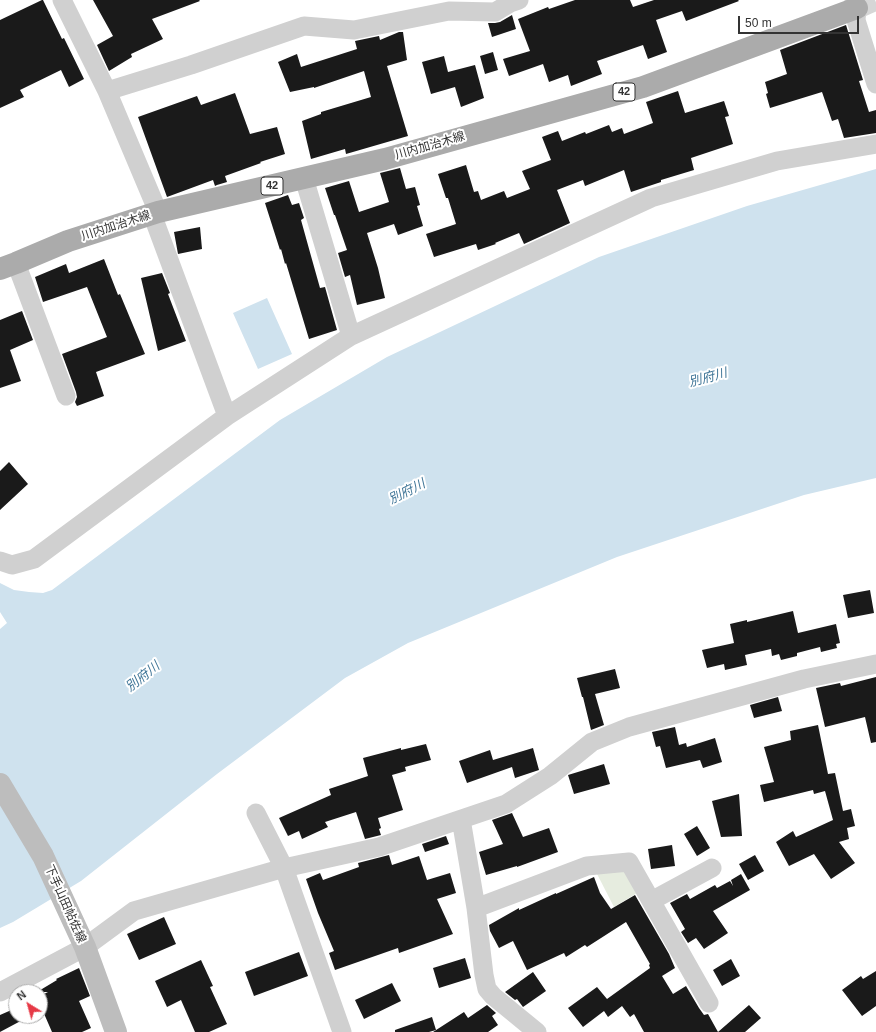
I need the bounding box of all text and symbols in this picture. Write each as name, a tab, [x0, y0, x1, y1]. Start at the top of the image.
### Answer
scale bar	[740, 8, 861, 34]
text: 50 m	[745, 16, 772, 30]
road number: 42	[613, 83, 635, 101]
street label: 川内加治木線	[393, 129, 467, 163]
road number: 42	[261, 177, 283, 195]
street label: 川内加治木線	[80, 208, 152, 244]
water label: 別府川	[687, 365, 729, 391]
water label: 別府川	[386, 476, 428, 508]
water label: 別府川	[123, 659, 163, 695]
street label: 下手山田帖佐線	[41, 863, 89, 945]
north arrow	[8, 984, 48, 1024]
text: N	[15, 988, 28, 1002]

